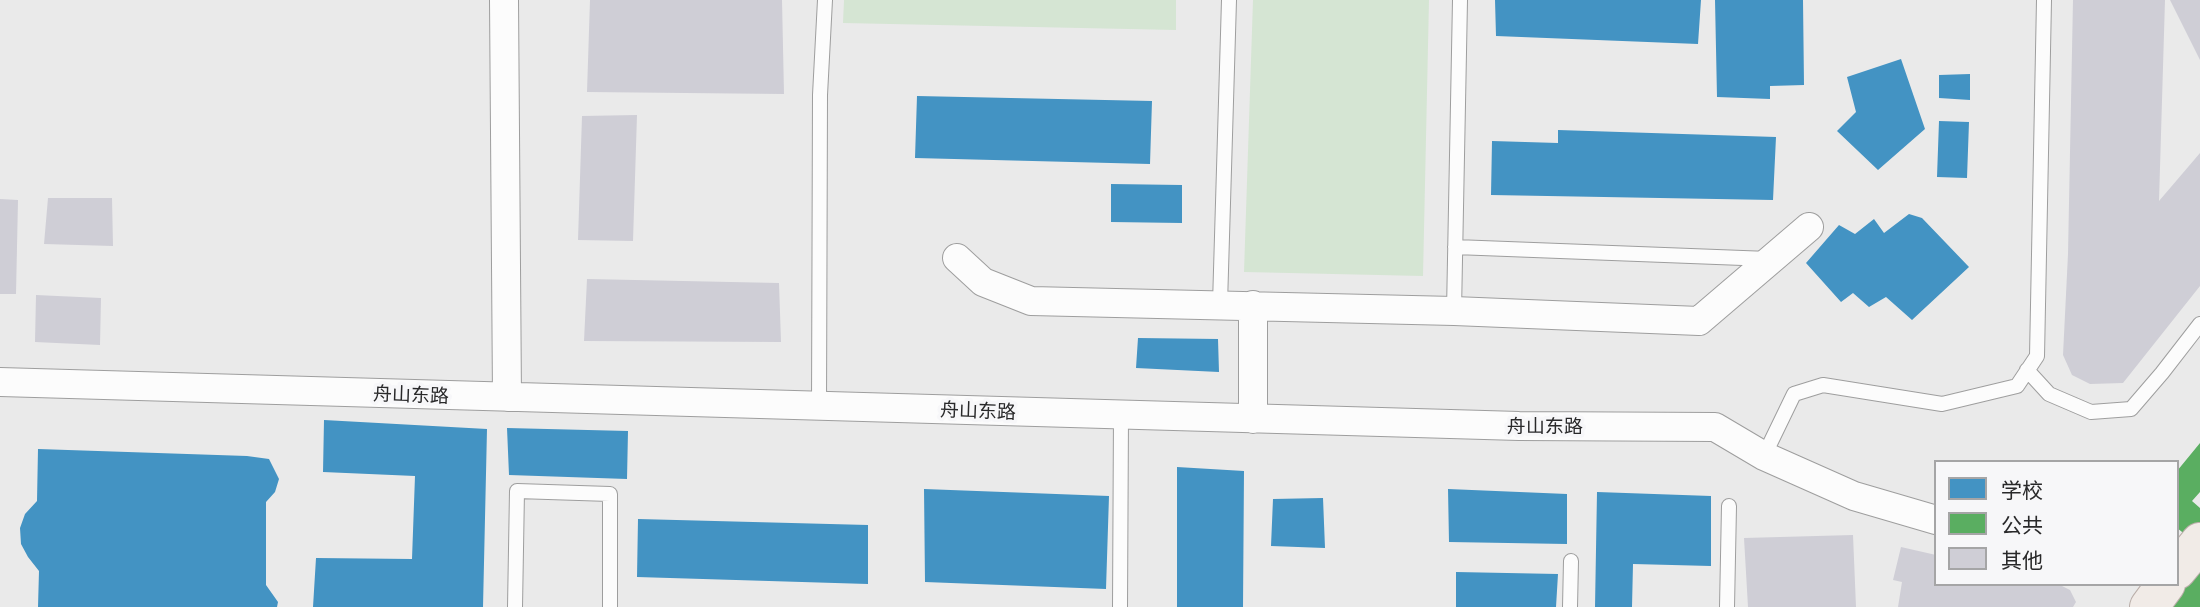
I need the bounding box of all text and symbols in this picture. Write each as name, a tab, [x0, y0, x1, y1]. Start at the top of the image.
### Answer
street label: 舟山东路	[373, 381, 449, 407]
street label: 舟山东路	[940, 397, 1016, 423]
street label: 舟山东路	[1507, 415, 1583, 437]
legend	[1934, 460, 2179, 586]
text: 学校	[2001, 474, 2043, 504]
text: 公共	[2001, 509, 2043, 539]
text: 其他	[2001, 544, 2043, 574]

